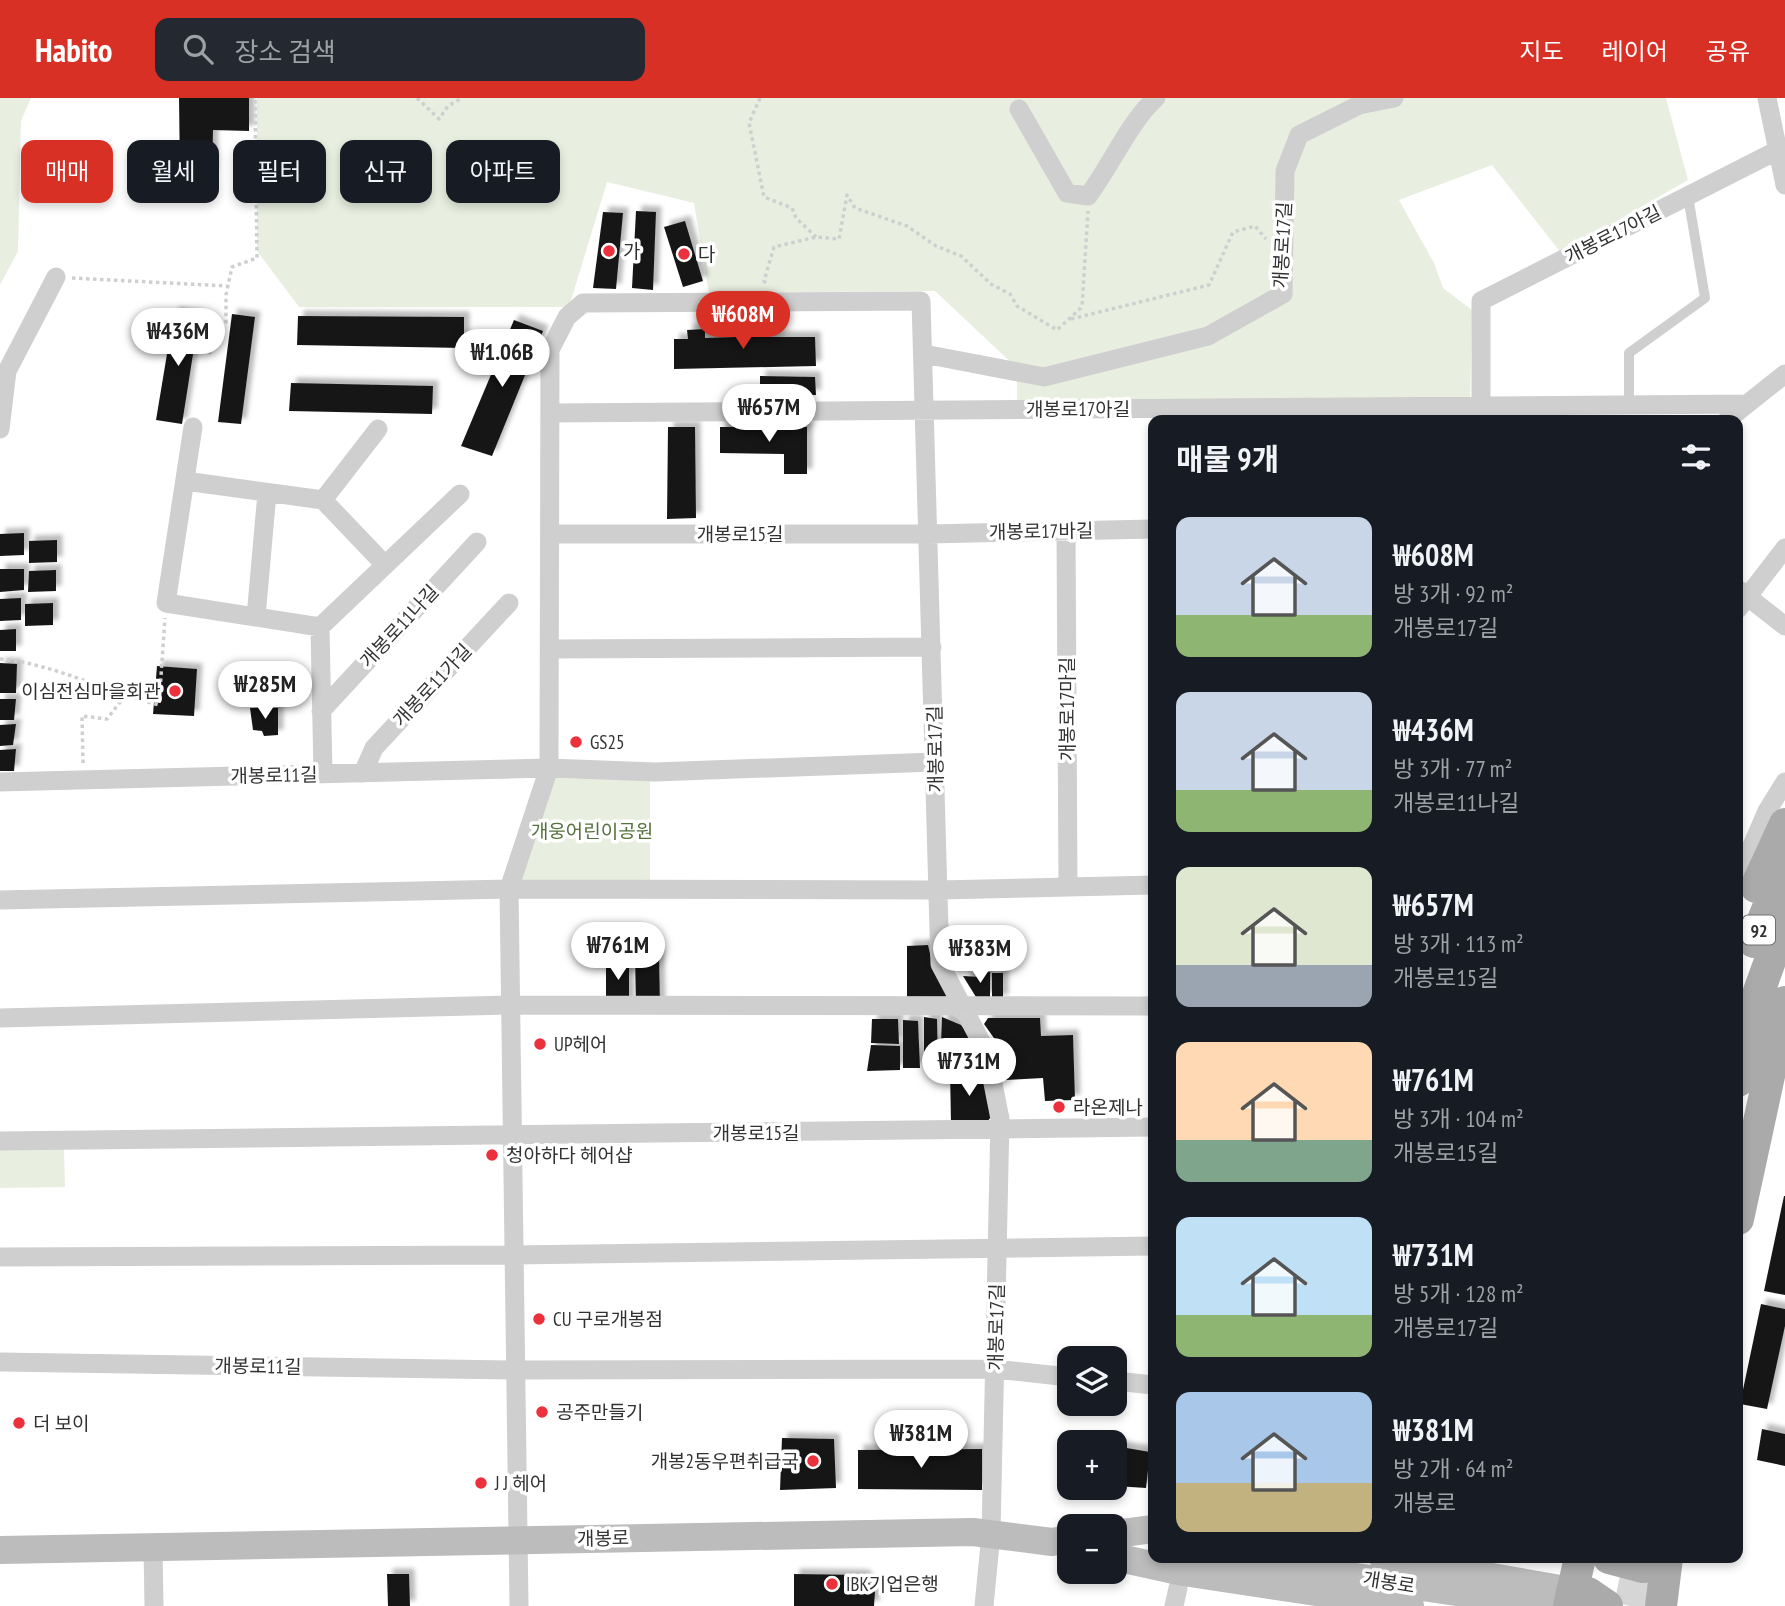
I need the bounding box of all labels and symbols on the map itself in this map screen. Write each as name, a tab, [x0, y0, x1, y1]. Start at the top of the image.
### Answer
street label: 개봉로17아길	[1561, 200, 1665, 268]
street label: 개봉로17길	[1268, 201, 1296, 289]
place label: 가	[623, 239, 640, 263]
place label: 다	[698, 242, 715, 266]
marker: 가	[601, 243, 617, 259]
marker: 다	[676, 246, 692, 262]
pin: ₩608M	[694, 292, 792, 351]
pin: ₩436M	[129, 308, 227, 368]
pin: ₩1.06B	[445, 330, 559, 389]
pin: ₩657M	[720, 384, 818, 444]
street label: 개봉로17아길	[1026, 397, 1130, 421]
street label: 개봉로17바길	[989, 518, 1093, 544]
street label: 개봉로15길	[696, 522, 784, 546]
street label: 개봉로11나길	[355, 580, 443, 672]
street label: 개봉로11가길	[388, 639, 476, 731]
street label: 개봉로17마길	[1055, 657, 1079, 761]
pin: ₩285M	[216, 662, 314, 721]
place label: 이심전심마을회관	[21, 679, 161, 703]
marker: 이심전심마을회관	[167, 683, 183, 699]
street label: 개봉로17길	[922, 705, 948, 793]
place label: GS25	[590, 730, 625, 754]
marker: GS25	[568, 734, 584, 750]
street label: 개봉로11길	[230, 762, 318, 788]
park label: 개웅어린이공원	[531, 819, 653, 843]
road number: 92	[1743, 916, 1775, 944]
pin: ₩761M	[569, 922, 667, 982]
pin: ₩383M	[931, 926, 1029, 985]
place label: UP헤어	[554, 1032, 607, 1056]
marker: UP헤어	[532, 1036, 548, 1052]
pin: ₩731M	[920, 1038, 1018, 1098]
place label: 라온제나	[1073, 1095, 1143, 1119]
marker: 라온제나	[1051, 1099, 1067, 1115]
street label: 개봉로15길	[712, 1121, 800, 1145]
place label: 청아하다 헤어샵	[506, 1143, 632, 1167]
marker: 청아하다 헤어샵	[484, 1147, 500, 1163]
street label: 개봉로17길	[983, 1283, 1009, 1371]
place label: CU 구로개봉점	[553, 1307, 663, 1331]
marker: CU 구로개봉점	[531, 1311, 547, 1327]
street label: 개봉로11길	[214, 1353, 302, 1379]
place label: 공주만들기	[556, 1400, 643, 1424]
marker: 공주만들기	[534, 1404, 550, 1420]
pin: ₩381M	[872, 1410, 970, 1470]
place label: 더 보이	[33, 1411, 89, 1435]
marker: 더 보이	[11, 1415, 27, 1431]
place label: 개봉2동우편취급국	[651, 1449, 799, 1473]
marker: 개봉2동우편취급국	[805, 1453, 821, 1469]
place label: J J 헤어	[494, 1471, 547, 1495]
marker: J J 헤어	[473, 1475, 489, 1491]
street label: 개봉로	[577, 1526, 629, 1550]
street label: 개봉로	[1361, 1566, 1417, 1598]
place label: IBK기업은행	[846, 1572, 939, 1596]
marker: IBK기업은행	[824, 1576, 840, 1592]

